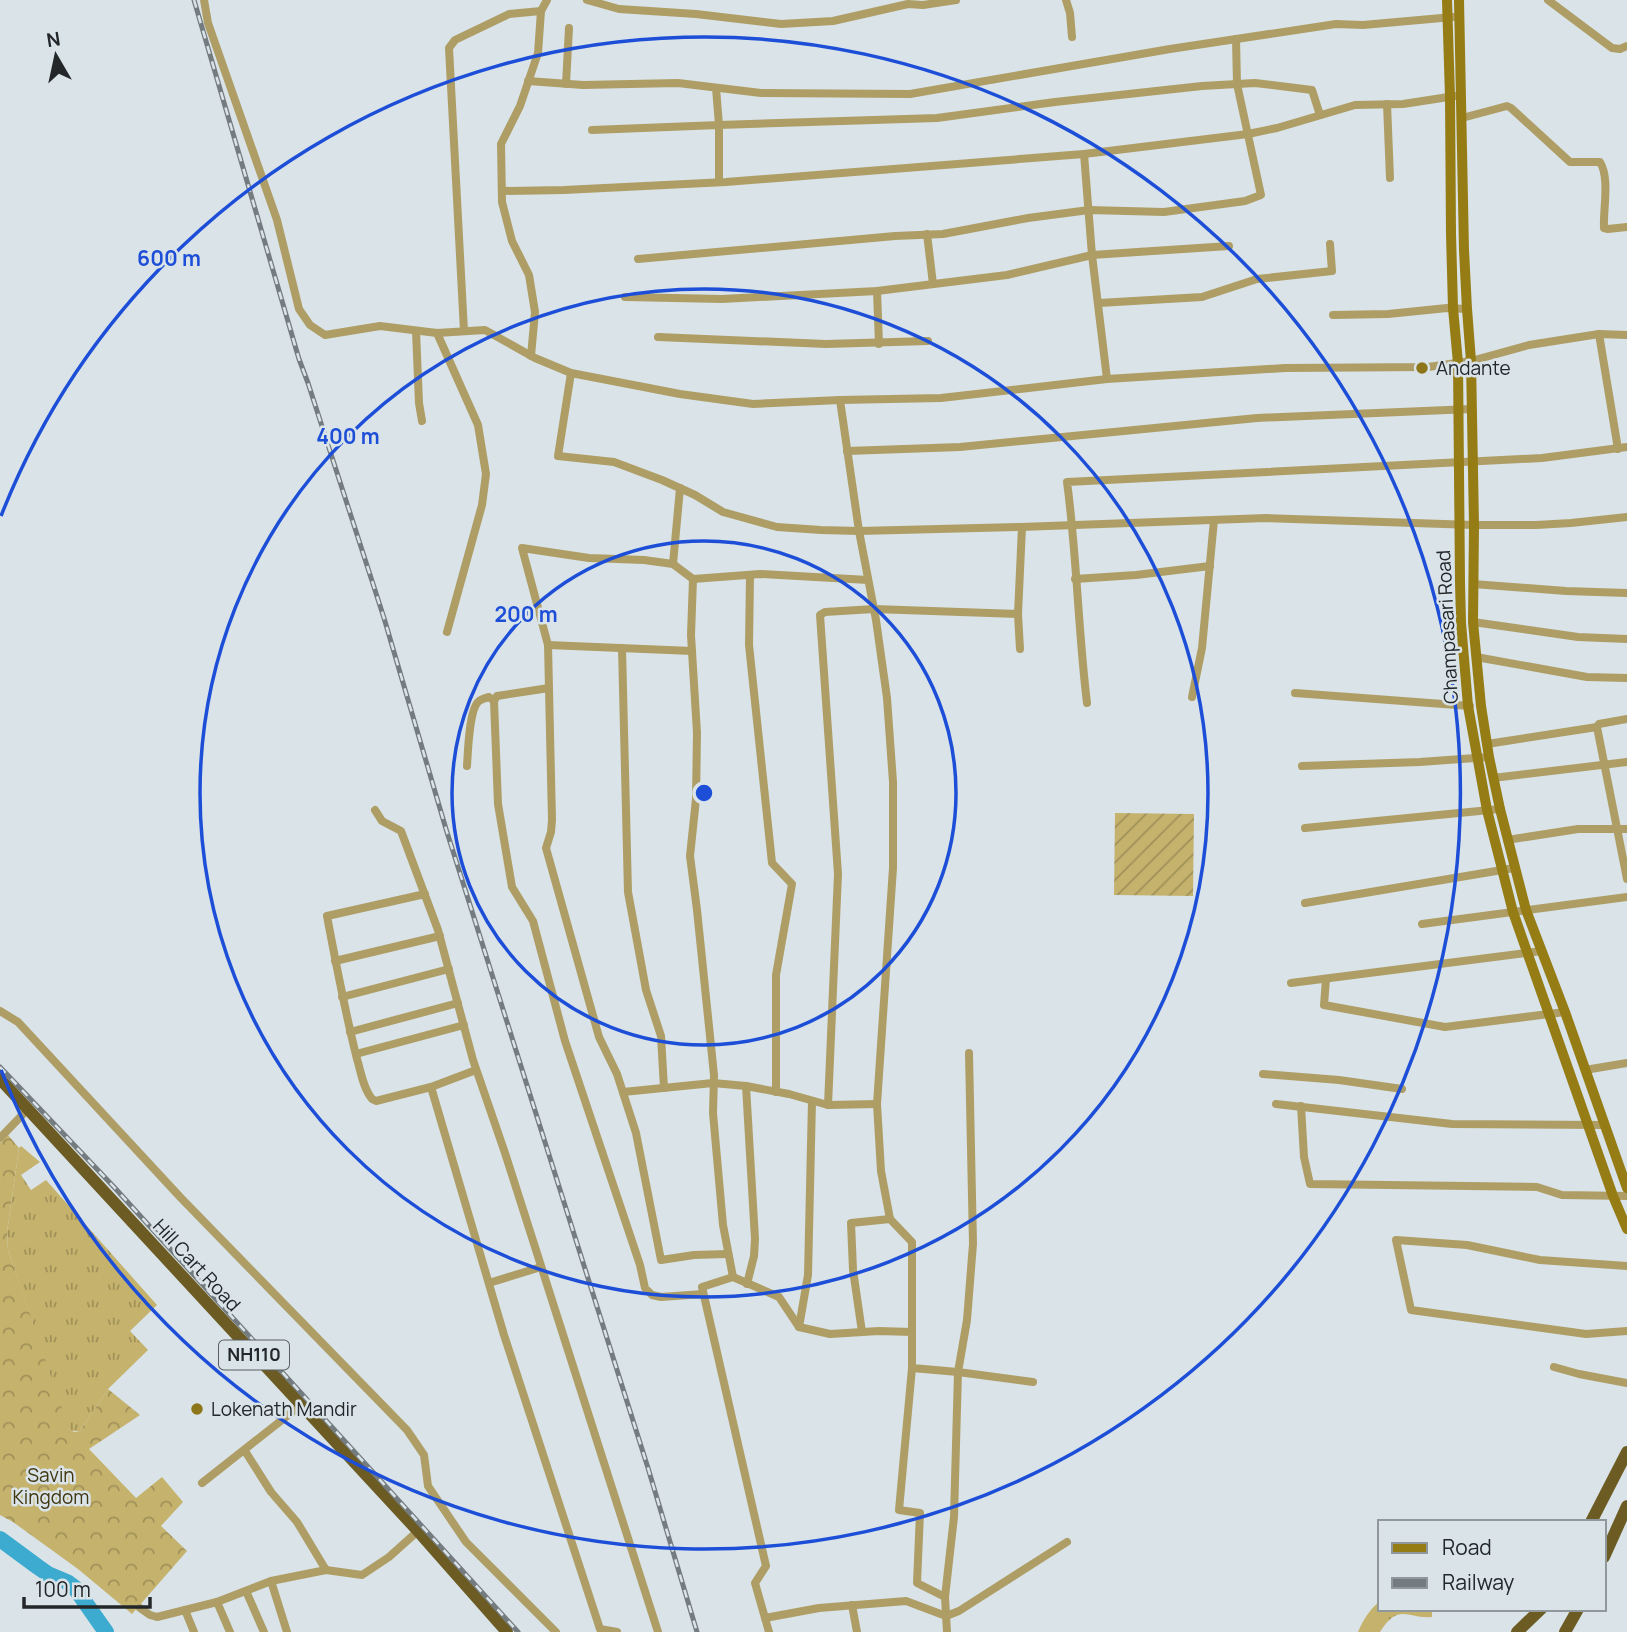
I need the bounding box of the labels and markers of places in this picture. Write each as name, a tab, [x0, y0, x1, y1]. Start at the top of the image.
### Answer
place label: Andante	[1436, 355, 1511, 381]
marker: Andante	[1414, 360, 1430, 376]
centre of rings	[692, 781, 716, 805]
place label: Lokenath Mandir	[211, 1396, 357, 1422]
marker: Lokenath Mandir	[189, 1401, 205, 1417]

